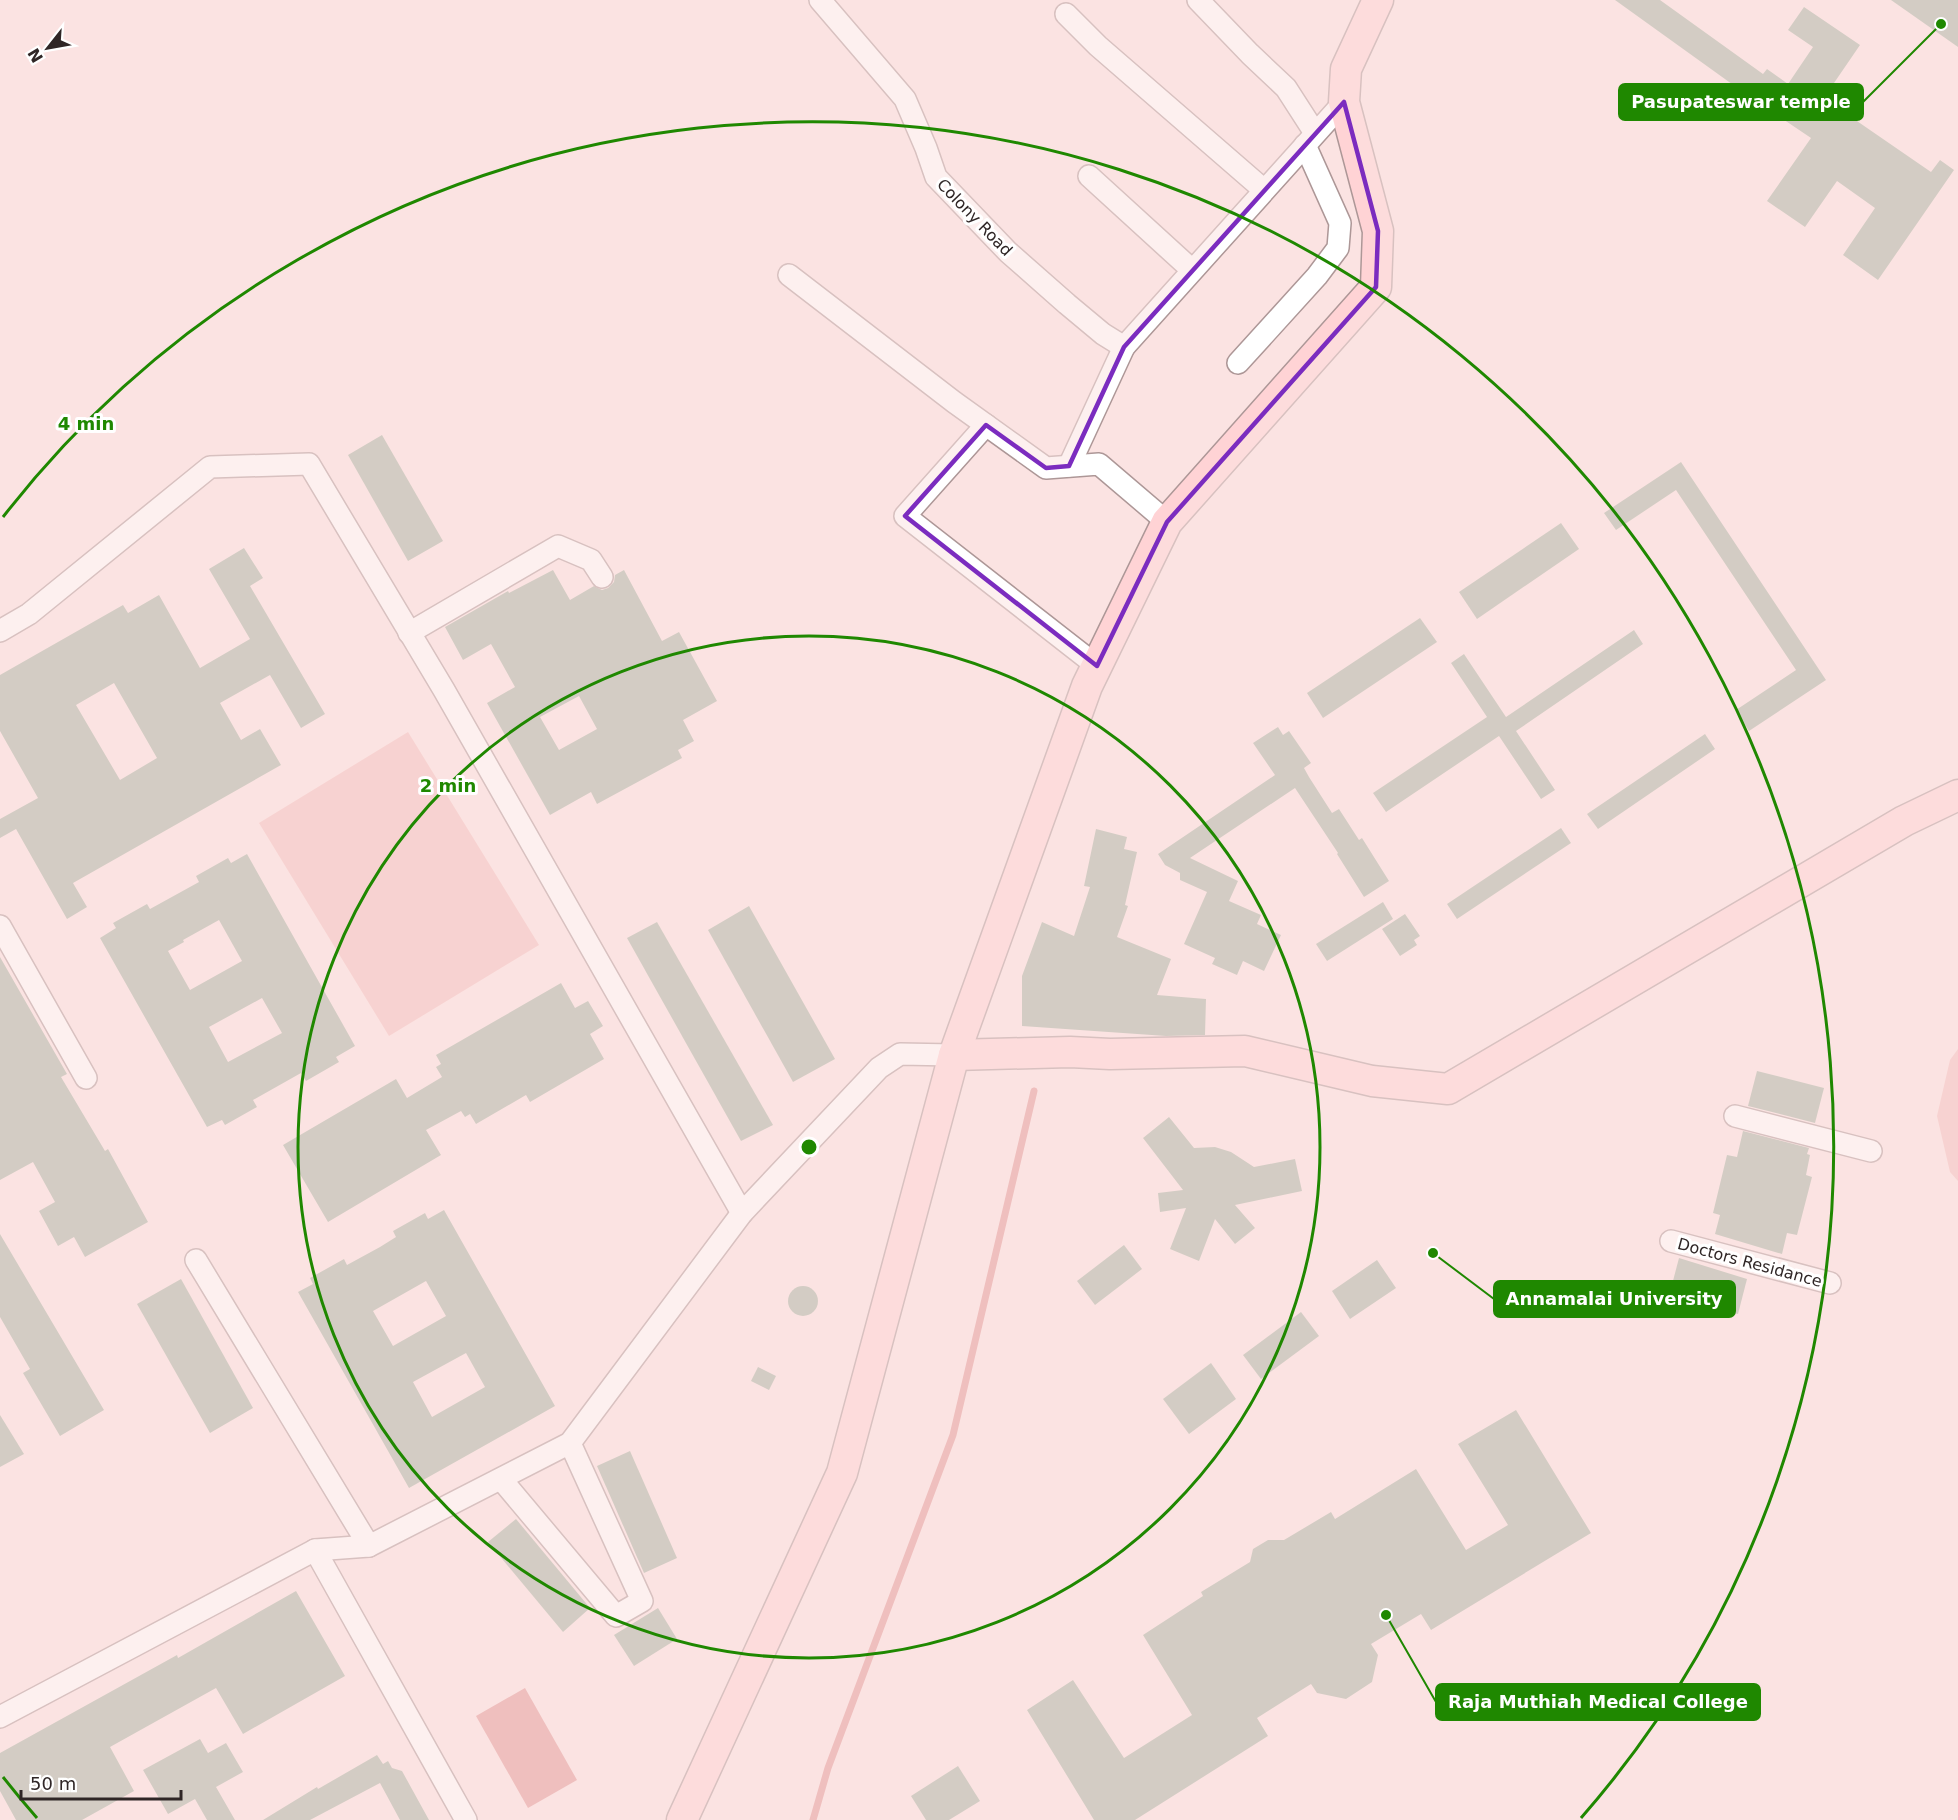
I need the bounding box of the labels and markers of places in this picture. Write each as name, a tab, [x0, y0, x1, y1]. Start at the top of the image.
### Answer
callout: Pasupateswar temple	[1619, 84, 1863, 120]
centre of rings	[799, 1137, 819, 1157]
callout: Annamalai University	[1494, 1281, 1735, 1317]
callout: Raja Muthiah Medical College	[1436, 1684, 1760, 1720]

